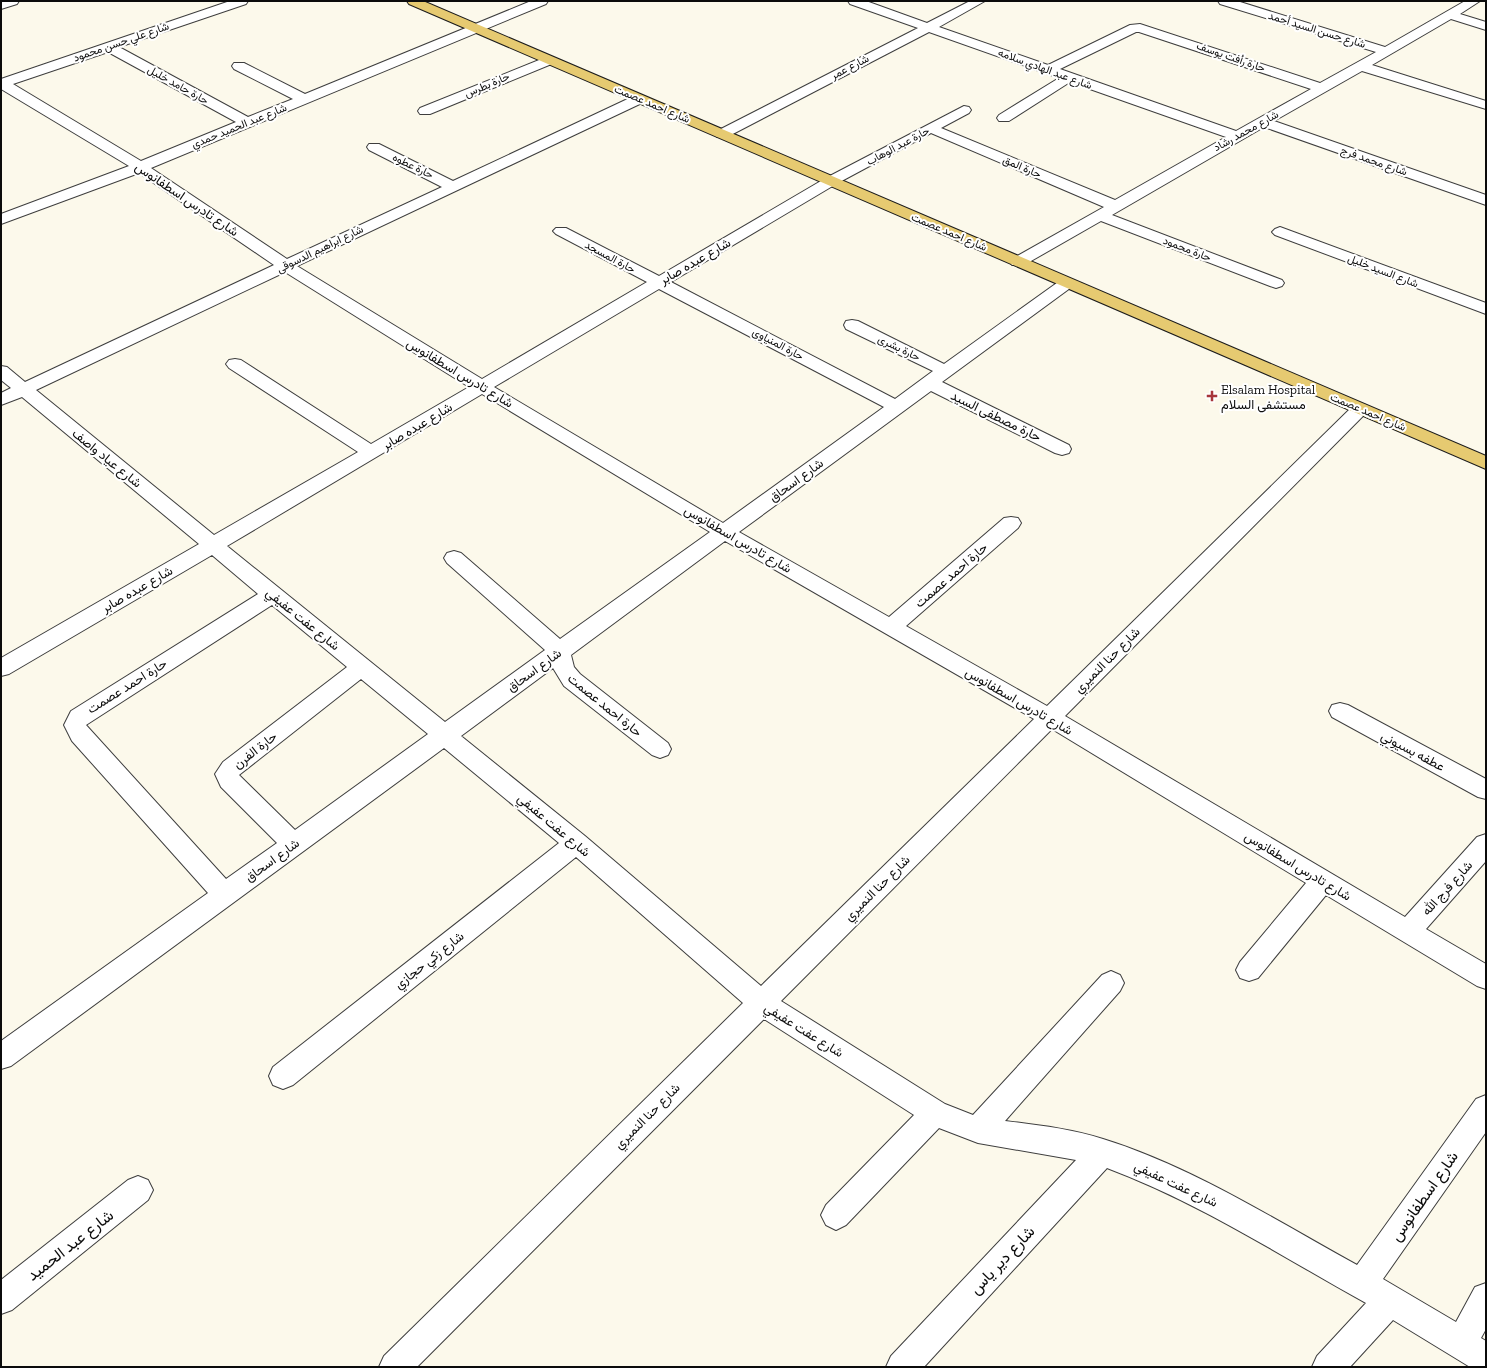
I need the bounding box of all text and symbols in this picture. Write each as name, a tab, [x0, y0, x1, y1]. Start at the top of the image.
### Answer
street label: شارع حسن السيد أحمد	[1266, 9, 1368, 52]
street label: شارع علي حسن محمود	[71, 19, 172, 67]
street label: حارة رأفت يوسف	[1195, 39, 1267, 75]
street label: شارع عبد الهادي سلامه	[995, 46, 1094, 95]
street label: شارع عمر	[828, 52, 872, 83]
street label: حارة حامد خليل	[145, 63, 211, 107]
street label: حارة بطرس	[462, 70, 512, 100]
street label: شارع احمد عصمت	[612, 82, 692, 127]
street label: شارع عبد الحميد حمدي	[189, 101, 290, 154]
street label: شارع محمد رشاد	[1211, 108, 1282, 155]
street label: حارة عبد الوهاب	[864, 124, 932, 168]
street label: شارع محمد فرج	[1339, 144, 1409, 179]
street label: حارة عطوه	[390, 151, 436, 181]
street label: حارة المق	[1001, 153, 1043, 181]
street label: شارع تادرس اسطفانوس	[131, 159, 242, 241]
street label: شارع احمد عصمت	[909, 210, 989, 255]
street label: شارع ابراهيم الدسوقى	[275, 222, 366, 277]
street label: حارة محمود	[1161, 234, 1213, 264]
street label: شارع عبده صابر	[656, 235, 734, 290]
street label: حارة المسجد	[582, 238, 638, 276]
street label: شارع السيد خليل	[1345, 252, 1420, 291]
street label: حارة المنياوى	[750, 325, 806, 363]
street label: حارة بشرى	[876, 332, 922, 364]
street label: شارع تادرس اسطفانوس	[403, 335, 516, 412]
place label: Elsalam Hospital مستشفى السلام	[1221, 382, 1316, 413]
street label: حارة مصطفى السيد	[948, 388, 1044, 445]
marker: Elsalam Hospital مستشفى السلام	[1206, 390, 1218, 402]
street label: شارع احمد عصمت	[1328, 390, 1408, 435]
street label: شارع عبده صابر	[378, 399, 456, 455]
street label: شارع عياد واصف	[68, 425, 145, 492]
street label: شارع اسحاق	[766, 455, 827, 506]
street label: شارع تادرس اسطفانوس	[681, 502, 794, 578]
street label: حارة احمد عصمت	[912, 539, 991, 611]
street label: شارع عبده صابر	[98, 563, 176, 618]
street label: شارع عفت عفيفي	[261, 585, 343, 656]
street label: شارع حنا النميري	[1071, 624, 1145, 698]
street label: شارع اسحاق	[504, 645, 565, 696]
street label: حارة احمد عصمت	[84, 655, 170, 717]
street label: شارع تادرس اسطفانوس	[962, 664, 1075, 740]
street label: حارة احمد عصمت	[564, 671, 645, 740]
street label: حارة الفرن	[230, 728, 281, 772]
street label: عطفه بسيوني	[1377, 728, 1448, 777]
street label: شارع عفت عفيفي	[513, 790, 593, 862]
street label: شارع تادرس اسطفانوس	[1241, 828, 1354, 905]
street label: شارع اسحاق	[242, 835, 303, 886]
street label: شارع حنا النميري	[841, 852, 915, 926]
street label: شارع فرج الله	[1419, 858, 1477, 920]
street label: شارع زكي حجازي	[391, 928, 469, 994]
street label: شارع عفت عفيفي	[760, 1000, 846, 1063]
street label: شارع حنا النميري	[611, 1080, 685, 1154]
street label: شارع اسطفانوس	[1386, 1147, 1464, 1246]
street label: شارع عفت عفيفي	[1131, 1158, 1220, 1213]
street label: شارع عبد الحميد	[23, 1205, 118, 1286]
street label: شارع دير ياس	[965, 1222, 1040, 1300]

